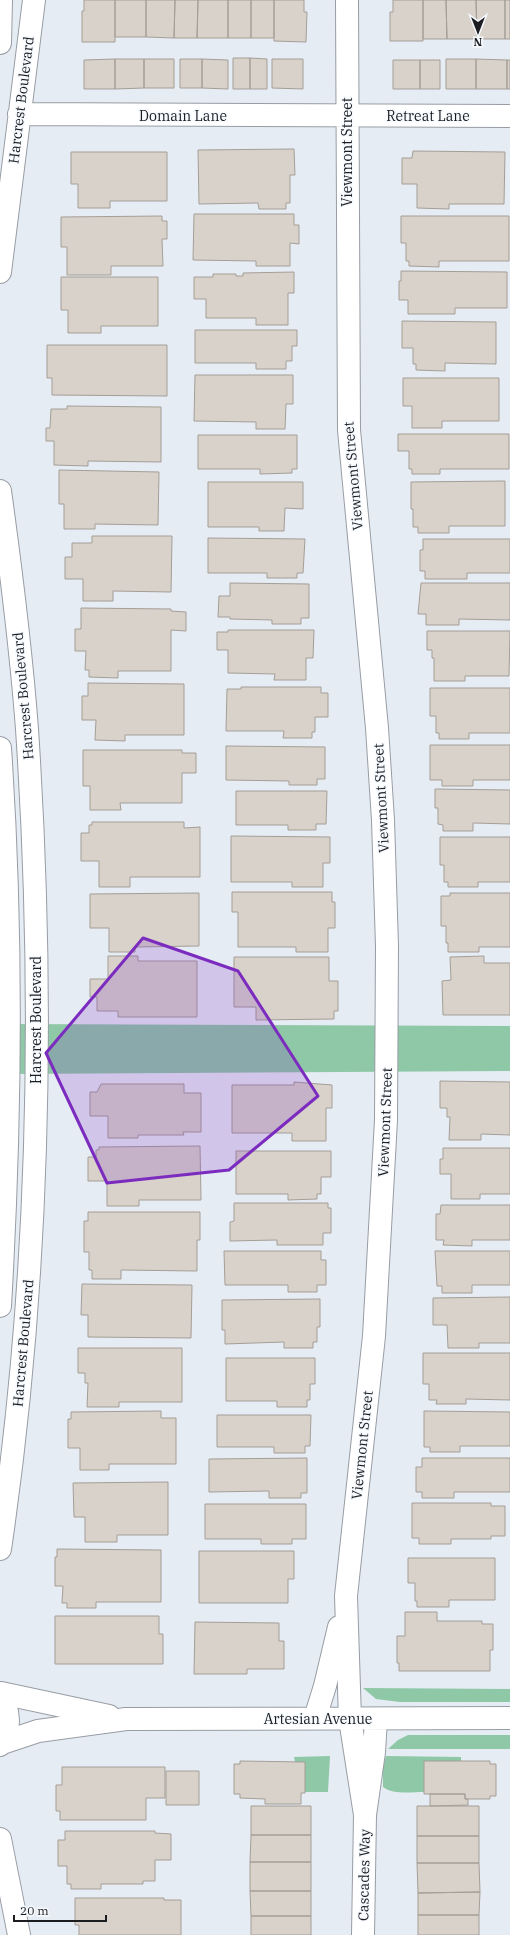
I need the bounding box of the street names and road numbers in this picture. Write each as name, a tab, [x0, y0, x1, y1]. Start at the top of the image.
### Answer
street label: Harcrest Boulevard	[4, 35, 38, 165]
street label: Viewmont Street	[338, 97, 356, 207]
street label: Domain Lane	[139, 107, 227, 125]
street label: Retreat Lane	[386, 107, 470, 125]
street label: Viewmont Street	[339, 421, 367, 531]
street label: Harcrest Boulevard	[8, 631, 38, 761]
street label: Viewmont Street	[369, 743, 393, 853]
street label: Harcrest Boulevard	[27, 956, 45, 1084]
street label: Viewmont Street	[374, 1067, 396, 1177]
street label: Harcrest Boulevard	[8, 1278, 38, 1408]
street label: Viewmont Street	[347, 1390, 377, 1500]
street label: Artesian Avenue	[264, 1710, 372, 1728]
street label: Cascades Way	[354, 1828, 374, 1921]

